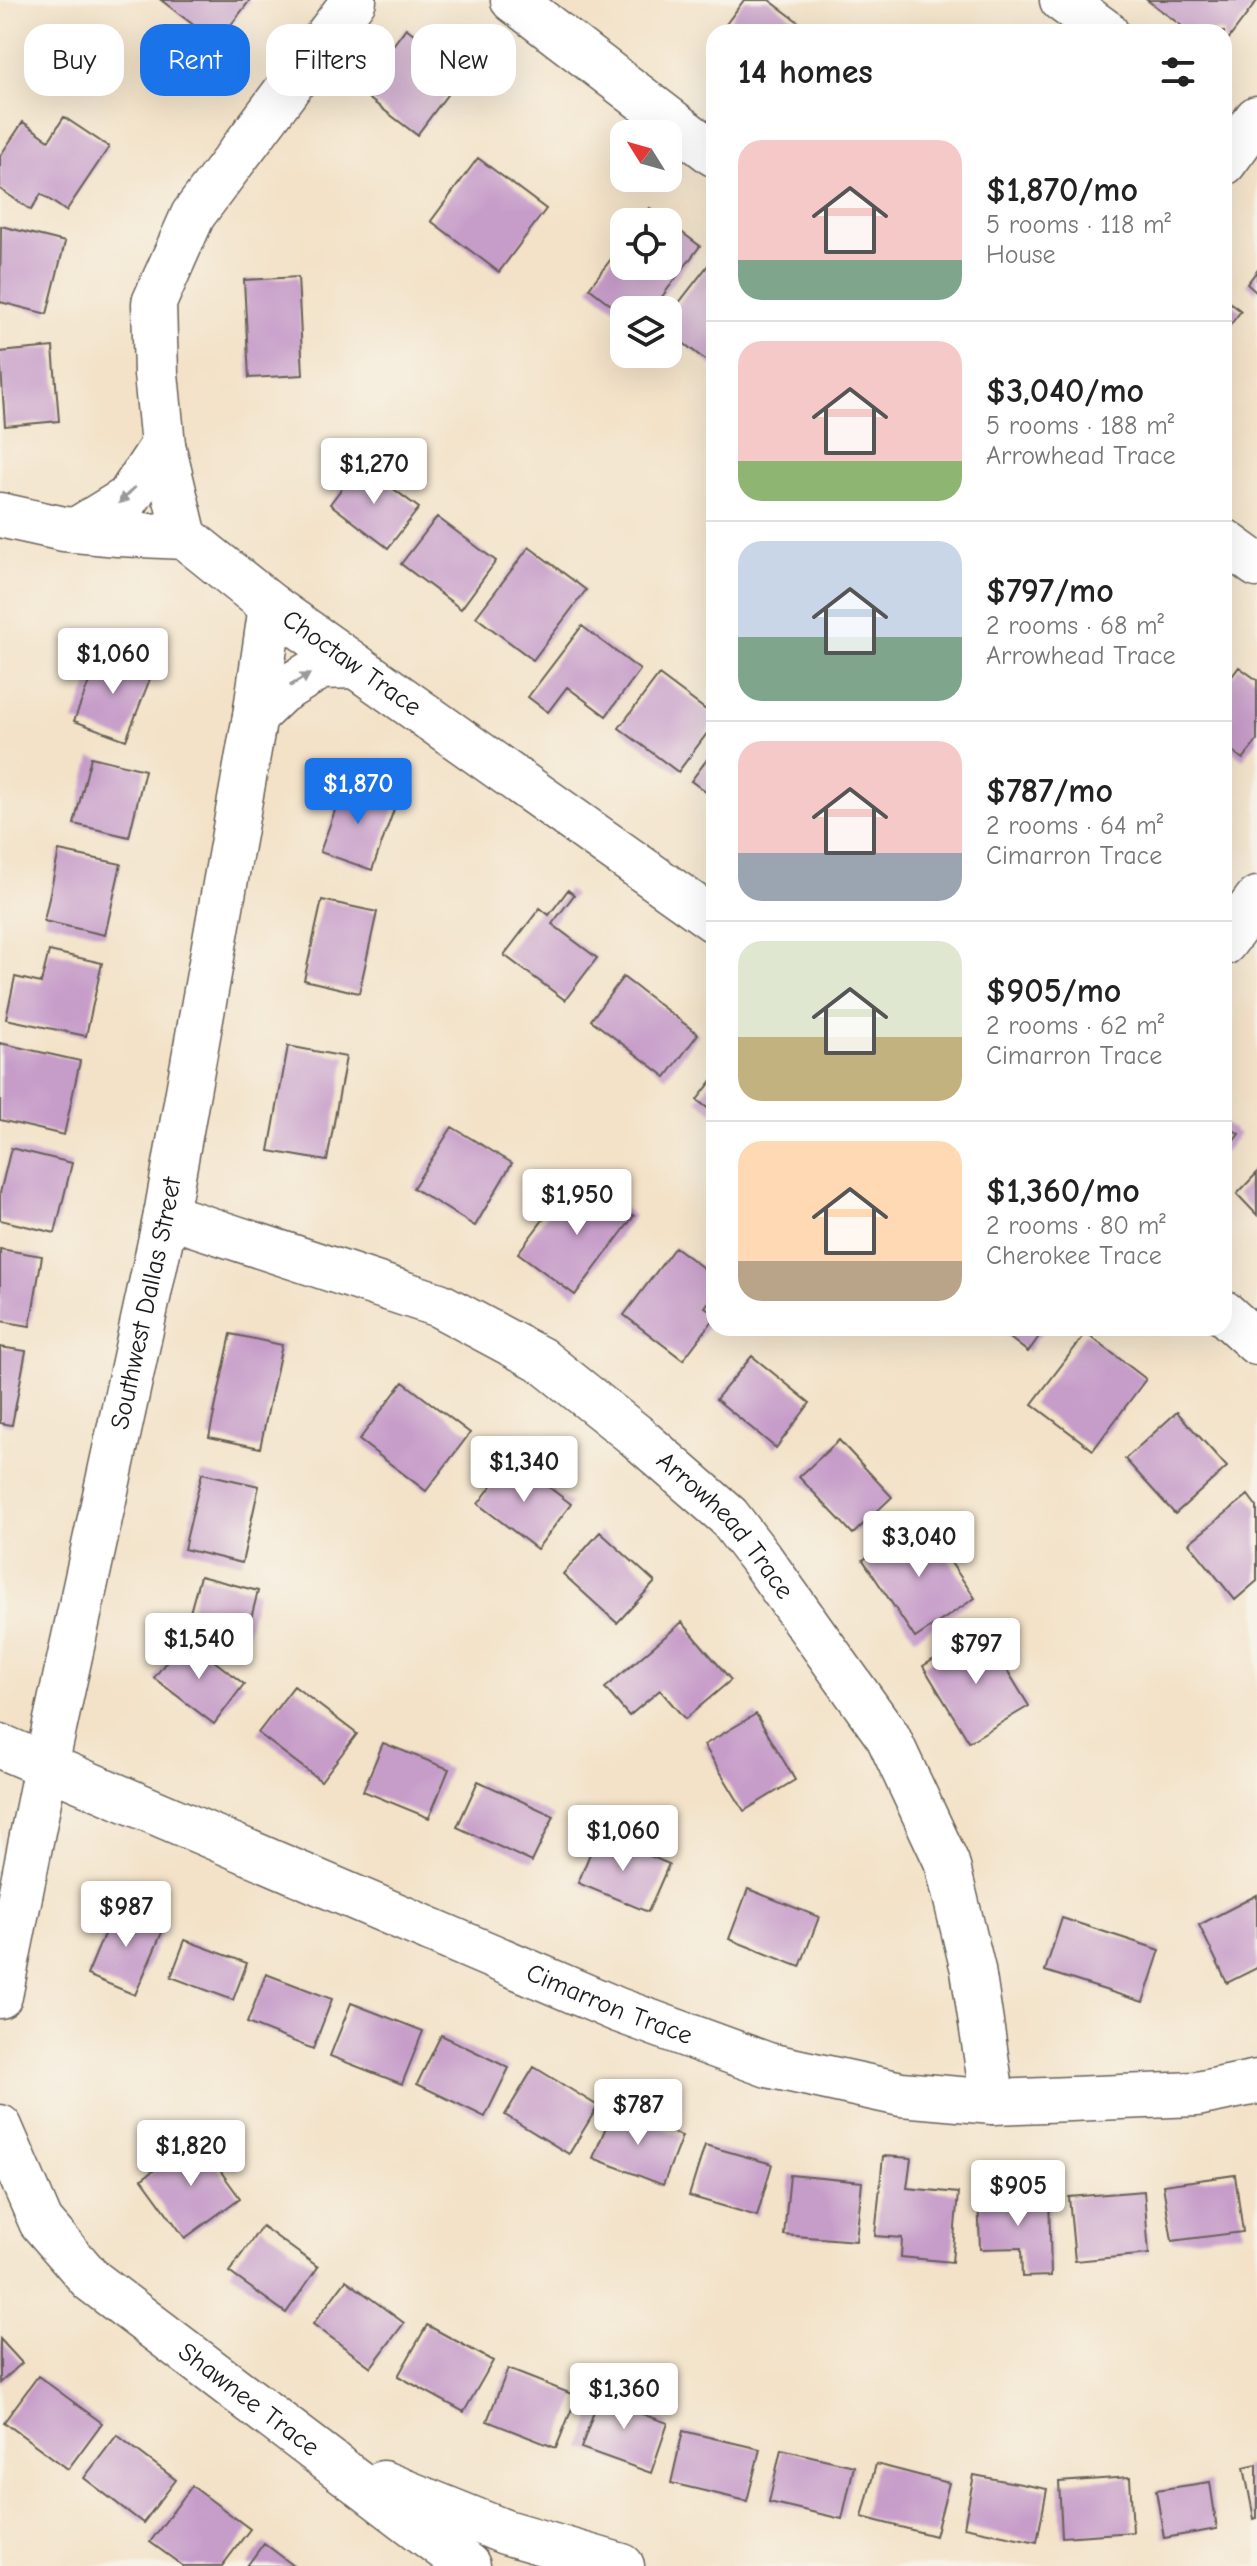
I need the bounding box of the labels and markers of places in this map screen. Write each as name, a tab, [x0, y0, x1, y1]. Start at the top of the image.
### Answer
pin: $1,270	[309, 438, 439, 506]
pin: $1,060	[48, 628, 178, 696]
pin: $1,870	[293, 758, 423, 826]
pin: $1,950	[512, 1169, 642, 1237]
pin: $1,340	[459, 1436, 589, 1504]
pin: $3,040	[854, 1511, 984, 1579]
pin: $1,540	[134, 1613, 264, 1681]
pin: $797	[929, 1618, 1023, 1686]
pin: $1,060	[558, 1805, 688, 1873]
pin: $987	[79, 1881, 173, 1949]
pin: $787	[591, 2079, 685, 2147]
pin: $1,820	[126, 2120, 256, 2188]
pin: $905	[971, 2160, 1065, 2228]
pin: $1,360	[559, 2363, 689, 2431]

